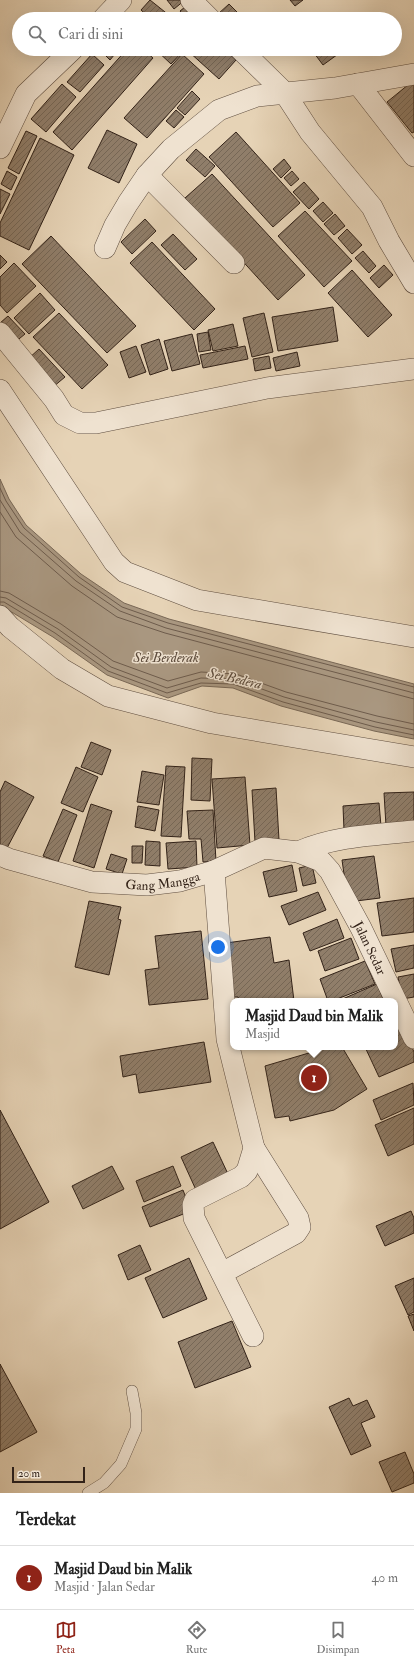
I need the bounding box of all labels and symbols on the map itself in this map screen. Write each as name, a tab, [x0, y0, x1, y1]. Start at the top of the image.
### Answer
water label: Sei Berderak	[132, 649, 199, 666]
water label: Sei Bedera	[205, 664, 264, 693]
street label: Gang Mangga	[125, 868, 202, 894]
street label: Jalan Sedar	[349, 918, 389, 978]
your location	[208, 937, 228, 957]
pin: 1	[301, 1063, 327, 1093]
scale bar	[12, 1465, 85, 1484]

